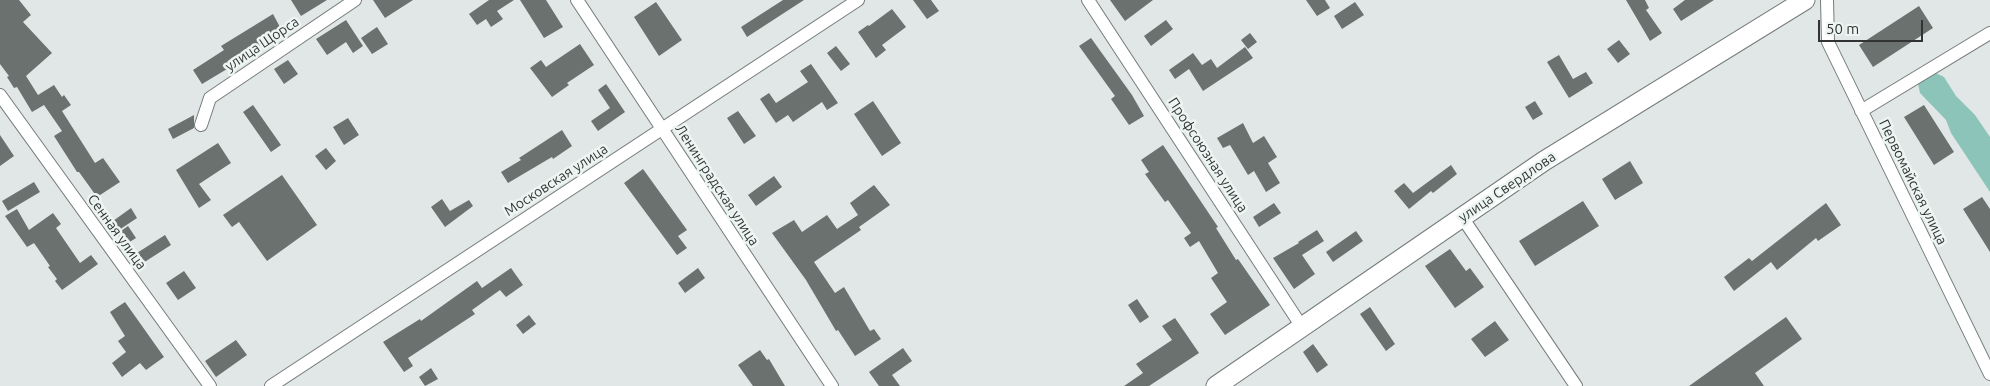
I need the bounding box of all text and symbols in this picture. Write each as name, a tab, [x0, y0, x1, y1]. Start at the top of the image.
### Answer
scale bar	[1820, 10, 1925, 42]
street label: улица Щорса	[222, 13, 302, 75]
text: 50 m	[1826, 20, 1859, 37]
street label: Профсоюзная улица	[1165, 94, 1251, 216]
street label: Первомайская улица	[1875, 117, 1951, 247]
street label: Ленинградская улица	[671, 121, 763, 249]
street label: Московская улица	[501, 140, 611, 220]
street label: улица Свердлова	[1455, 148, 1559, 226]
street label: Сенная улица	[84, 191, 150, 273]

